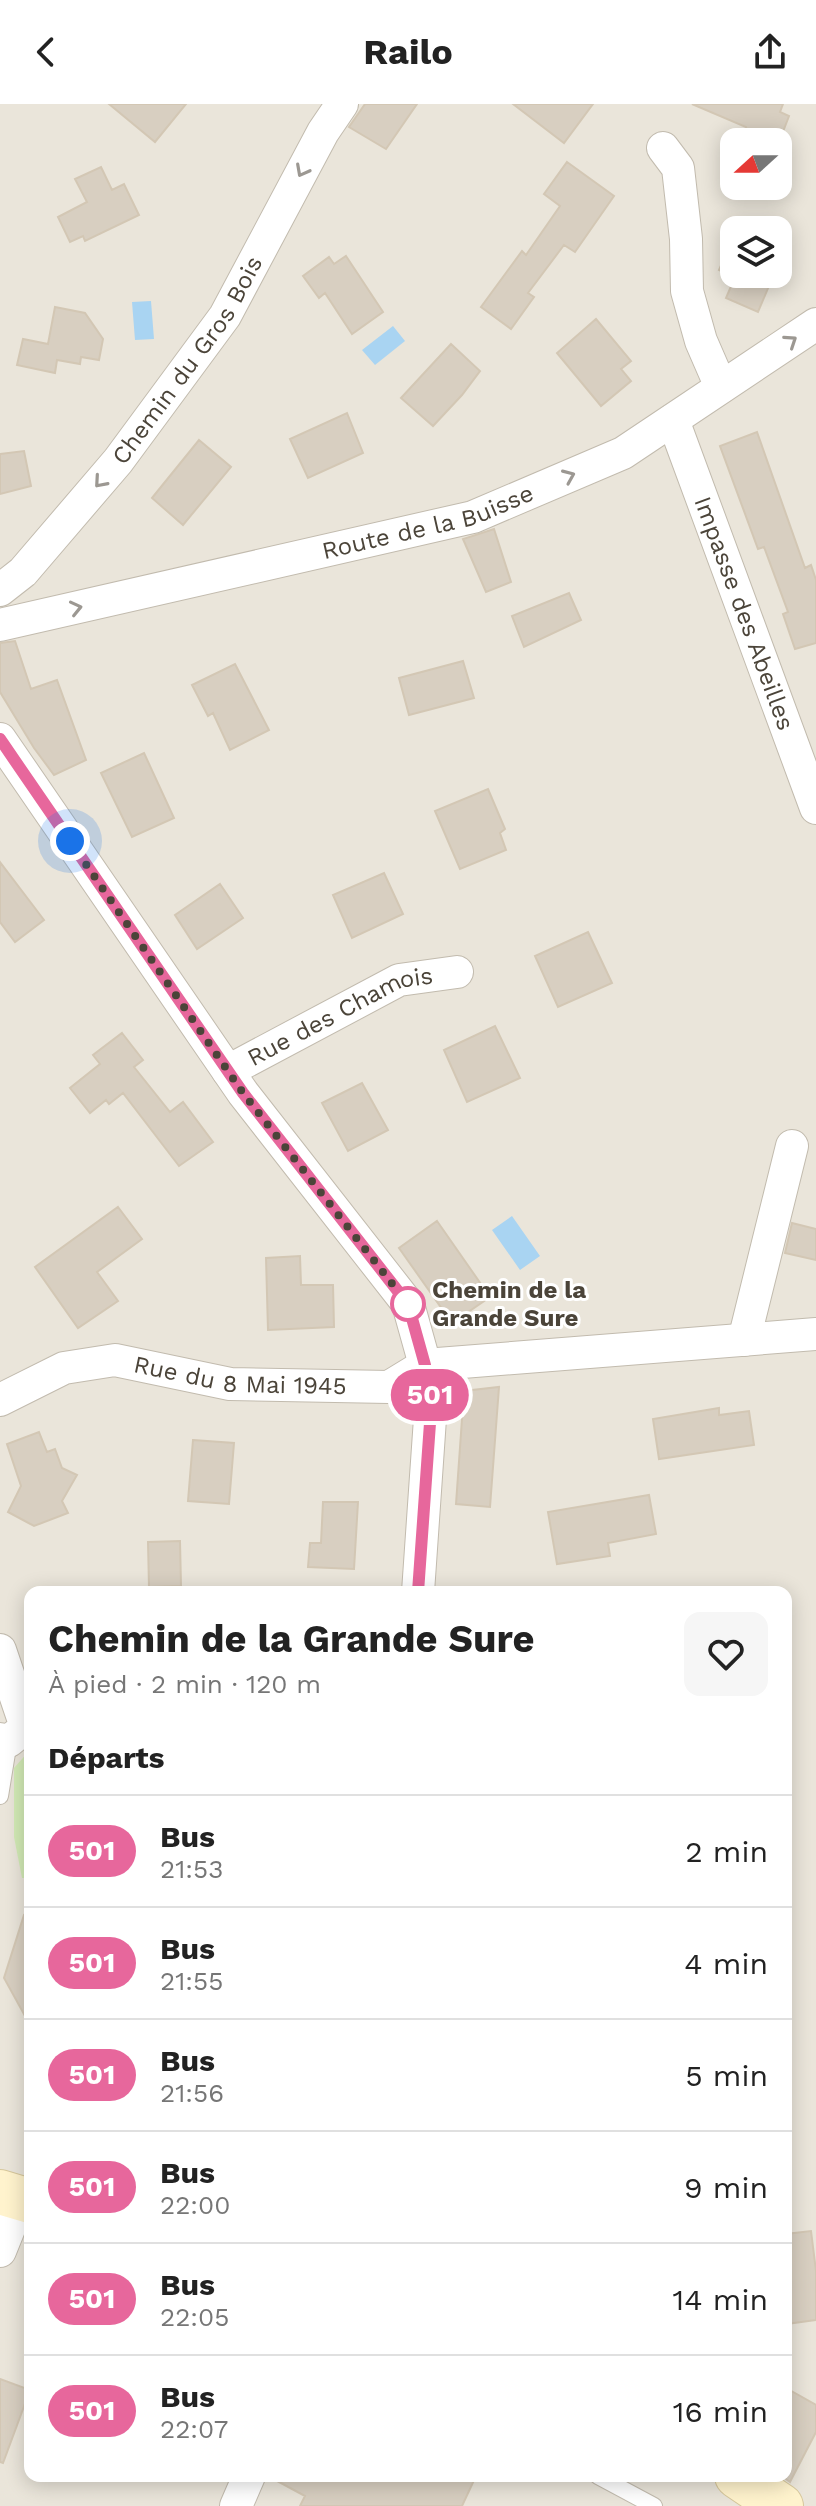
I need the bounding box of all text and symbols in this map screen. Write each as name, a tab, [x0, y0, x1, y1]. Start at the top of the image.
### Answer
icon: back	[24, 30, 68, 74]
icon: share	[748, 30, 792, 74]
text: Railo	[363, 31, 453, 73]
north arrow	[720, 128, 792, 200]
map controls	[720, 128, 792, 288]
one-way arrow	[297, 163, 312, 178]
button: layers	[720, 216, 792, 288]
street label: Chemin du Gros Bois	[106, 251, 268, 470]
one-way arrow	[782, 335, 796, 350]
one-way arrow	[561, 469, 576, 485]
one-way arrow	[95, 473, 110, 487]
street label: Route de la Buisse	[319, 479, 538, 565]
street label: Impasse des Abeilles	[688, 493, 800, 734]
one-way arrow	[69, 600, 82, 617]
your location	[50, 821, 90, 861]
street label: Rue des Chamois	[243, 961, 435, 1072]
place label: Chemin de la Grande Sure	[432, 1276, 586, 1332]
marker: Chemin de la Grande Sure	[391, 1287, 425, 1321]
street label: Rue du 8 Mai 1945	[131, 1350, 347, 1400]
line badge: 501	[384, 1369, 476, 1421]
text: 501	[407, 1378, 453, 1411]
button: heart	[684, 1612, 768, 1696]
text: Chemin de la Grande Sure	[48, 1617, 535, 1661]
text: À pied · 2 min · 120 m	[48, 1669, 321, 1699]
text: Départs	[48, 1740, 165, 1775]
text: Bus	[160, 1819, 215, 1854]
text: 501	[69, 1834, 115, 1867]
text: 2 min	[685, 1834, 768, 1869]
text: 21:53	[160, 1854, 223, 1884]
text: Bus	[160, 1931, 215, 1966]
text: 501	[69, 1946, 115, 1979]
text: 4 min	[684, 1946, 768, 1981]
text: 21:55	[160, 1966, 223, 1996]
text: Bus	[160, 2043, 215, 2078]
text: 501	[69, 2058, 115, 2091]
text: 5 min	[685, 2058, 768, 2093]
text: 21:56	[160, 2078, 224, 2108]
text: Bus	[160, 2155, 215, 2190]
text: 501	[69, 2170, 115, 2203]
text: 9 min	[684, 2170, 768, 2205]
text: 22:00	[160, 2190, 230, 2220]
text: Bus	[160, 2267, 215, 2302]
text: 501	[69, 2282, 115, 2315]
text: 14 min	[673, 2282, 768, 2317]
text: 22:05	[160, 2302, 229, 2332]
text: Bus	[160, 2379, 215, 2414]
text: 501	[69, 2394, 115, 2427]
text: 16 min	[673, 2394, 768, 2429]
text: 22:07	[160, 2414, 228, 2444]

